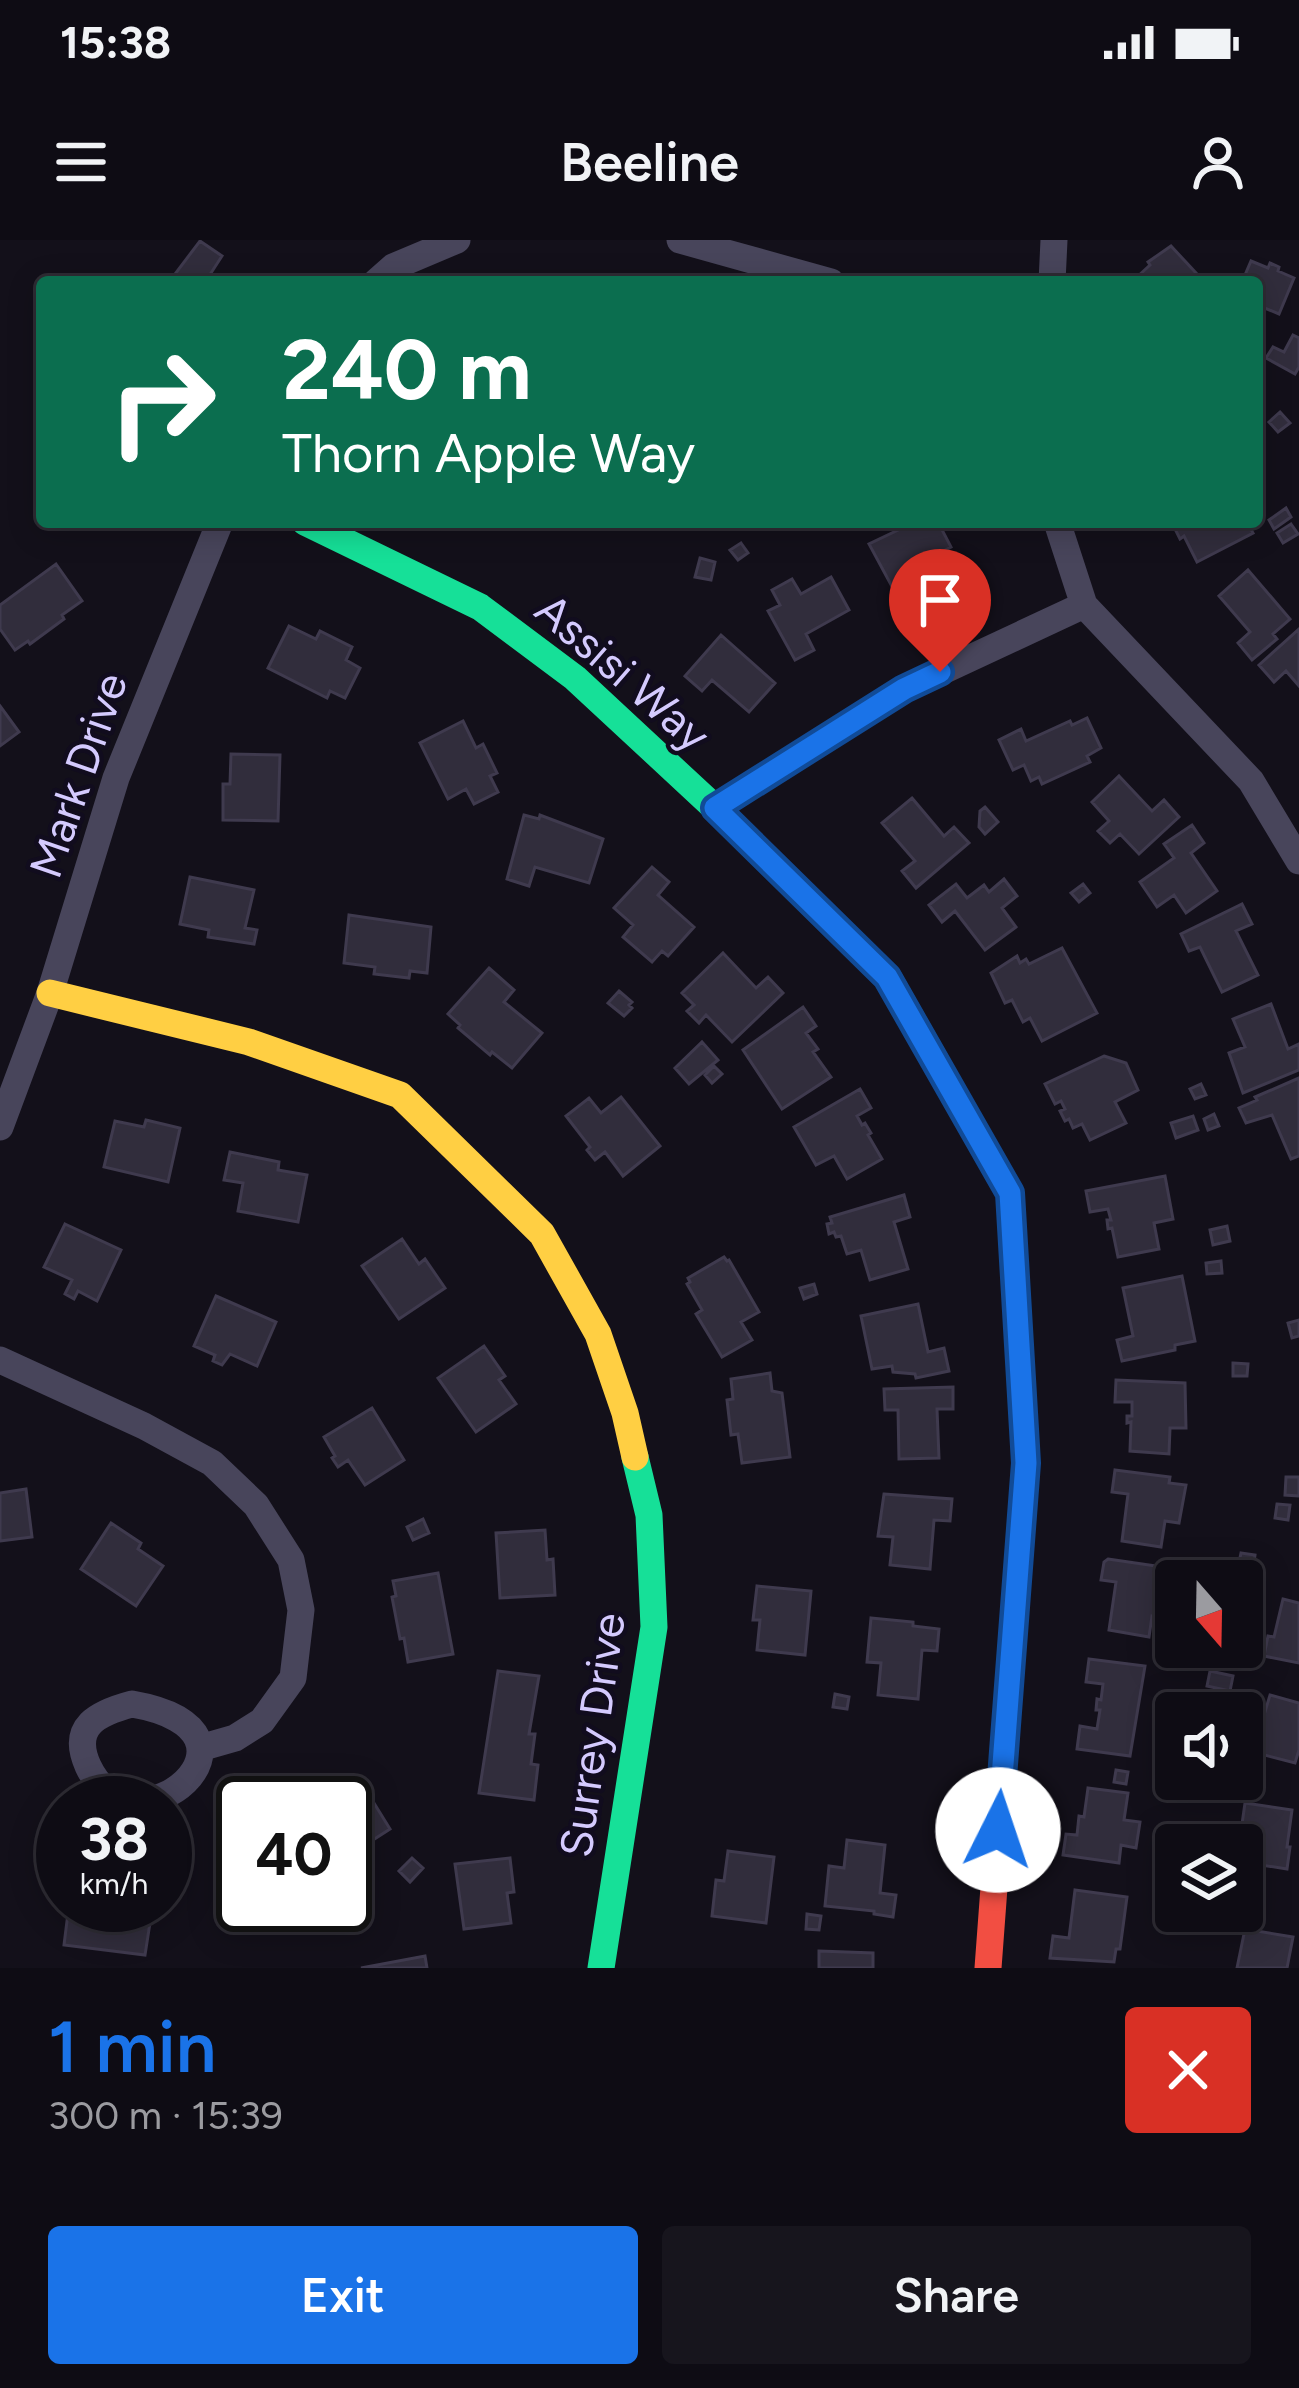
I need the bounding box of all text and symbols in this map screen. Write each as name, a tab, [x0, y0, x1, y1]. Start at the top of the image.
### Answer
text: 15:38	[60, 15, 171, 69]
icon: menu	[48, 129, 114, 195]
icon: person	[1185, 129, 1251, 195]
text: Beeline	[560, 130, 739, 195]
text: 240 m	[282, 319, 531, 420]
icon: right	[84, 324, 240, 480]
text: Thorn Apple Way	[282, 421, 695, 486]
pin	[889, 549, 991, 672]
icon: arrive	[907, 567, 973, 633]
street label: Assisi Way	[525, 582, 721, 762]
street label: Mark Drive	[18, 665, 138, 885]
north arrow	[1155, 1560, 1263, 1668]
map controls	[1155, 1560, 1263, 1932]
street label: Surrey Drive	[548, 1609, 636, 1861]
button: sound	[1155, 1692, 1263, 1800]
position arrow	[935, 1767, 1061, 1893]
speed limit sign: 40	[216, 1776, 372, 1932]
text: 38	[79, 1803, 149, 1875]
button: layers	[1155, 1824, 1263, 1932]
text: km/h	[80, 1865, 148, 1902]
text: 1 min	[48, 2004, 216, 2090]
button: close	[1125, 2007, 1251, 2133]
text: 300 m · 15:39	[48, 2092, 283, 2139]
button: Exit	[48, 2226, 638, 2364]
button: Share	[662, 2226, 1251, 2364]

